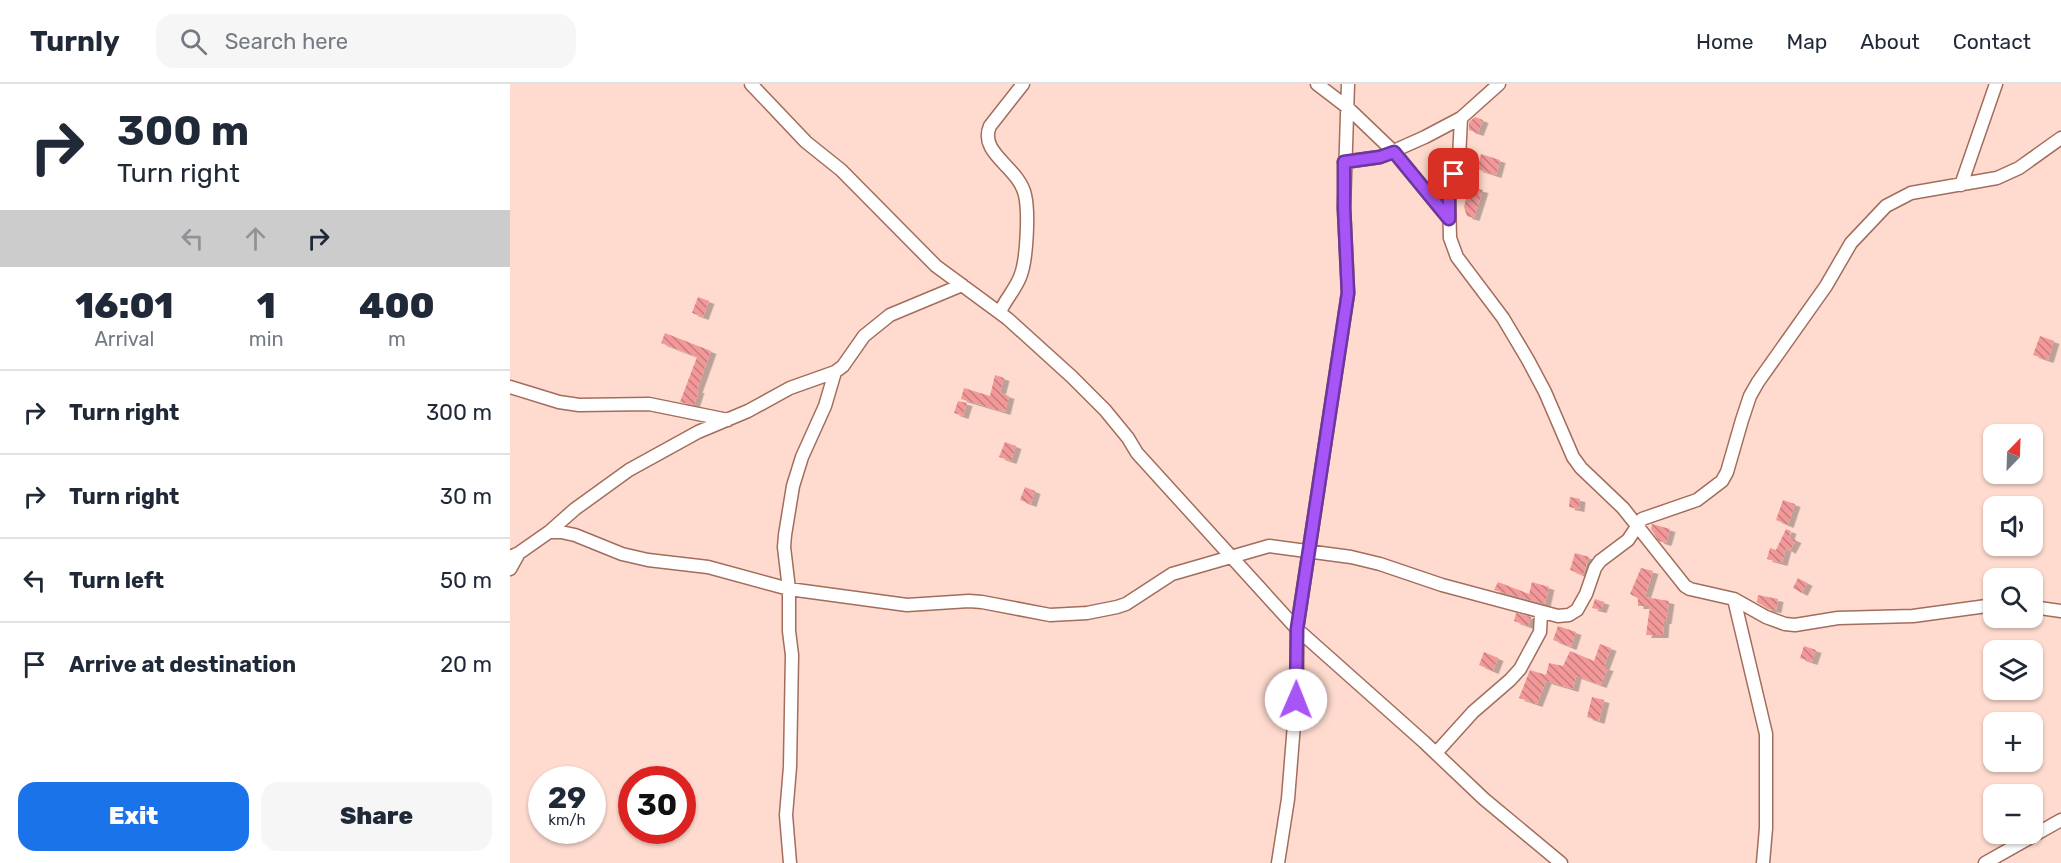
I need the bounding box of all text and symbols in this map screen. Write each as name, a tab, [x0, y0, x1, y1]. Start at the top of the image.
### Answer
search box	[156, 14, 576, 68]
text: Turnly	[30, 25, 120, 58]
icon: search	[177, 25, 210, 58]
text: Search here	[225, 28, 348, 55]
text: Home	[1696, 29, 1753, 54]
text: Map	[1786, 29, 1827, 54]
text: About	[1860, 29, 1920, 54]
text: Contact	[1953, 29, 2031, 54]
text: 300 m	[117, 106, 249, 156]
icon: right	[18, 108, 96, 186]
pin	[1428, 148, 1479, 199]
text: Turn right	[117, 157, 240, 189]
icon: arrive	[1437, 157, 1470, 190]
icon: left	[176, 222, 209, 255]
icon: ahead	[239, 222, 272, 255]
icon: right	[302, 222, 335, 255]
text: 16:01	[75, 284, 174, 327]
text: 1	[257, 284, 276, 327]
text: 400	[359, 284, 435, 327]
text: Arrival	[94, 327, 154, 351]
text: min	[249, 327, 284, 351]
text: m	[388, 327, 406, 351]
icon: right	[18, 396, 51, 429]
text: Turn right	[69, 399, 179, 426]
text: 300 m	[426, 399, 492, 426]
north arrow	[1983, 424, 2043, 484]
map controls	[1983, 424, 2043, 844]
icon: right	[18, 480, 51, 513]
text: Turn right	[69, 483, 179, 510]
text: 30 m	[440, 483, 492, 510]
button: sound	[1983, 496, 2043, 556]
icon: left	[18, 564, 51, 597]
text: Turn left	[69, 567, 164, 594]
text: 50 m	[440, 567, 492, 594]
button: search	[1983, 568, 2043, 628]
button: layers	[1983, 640, 2043, 700]
icon: arrive	[18, 648, 51, 681]
text: Arrive at destination	[69, 651, 296, 678]
text: 20 m	[440, 651, 492, 678]
position arrow	[1264, 668, 1328, 732]
button: +	[1983, 712, 2043, 772]
speed limit sign: 30	[618, 766, 696, 844]
text: 29	[548, 780, 586, 816]
button: Exit	[18, 782, 249, 851]
button: Share	[261, 782, 492, 851]
button: −	[1983, 784, 2043, 844]
text: km/h	[548, 811, 586, 829]

